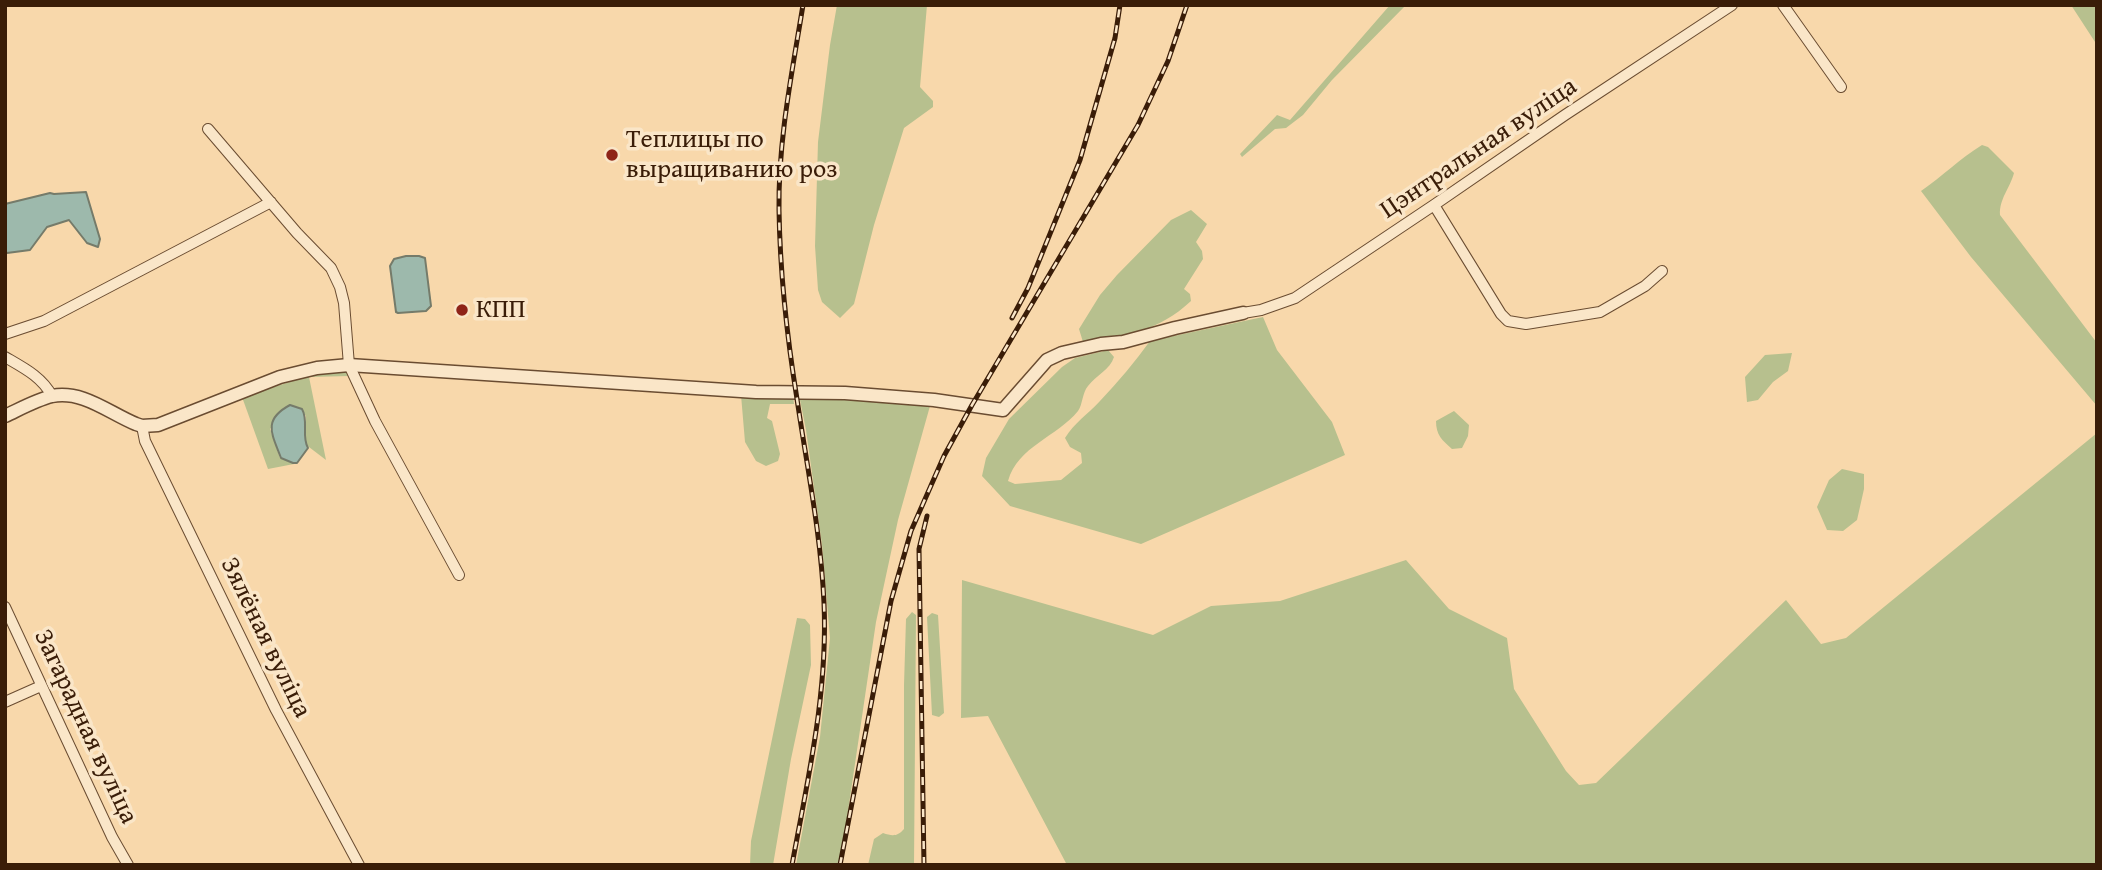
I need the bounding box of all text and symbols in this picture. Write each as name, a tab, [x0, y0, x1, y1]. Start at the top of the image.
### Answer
street label: Цэнтральная вуліца	[1375, 72, 1583, 226]
place label: Теплицы по выращиванию роз	[626, 124, 838, 186]
marker: Теплицы по выращиванию роз	[604, 147, 620, 163]
place label: КПП	[476, 294, 525, 326]
marker: КПП	[454, 302, 470, 318]
street label: Зялёная вуліца	[213, 553, 317, 723]
street label: Загарадная вуліца	[26, 625, 144, 829]

